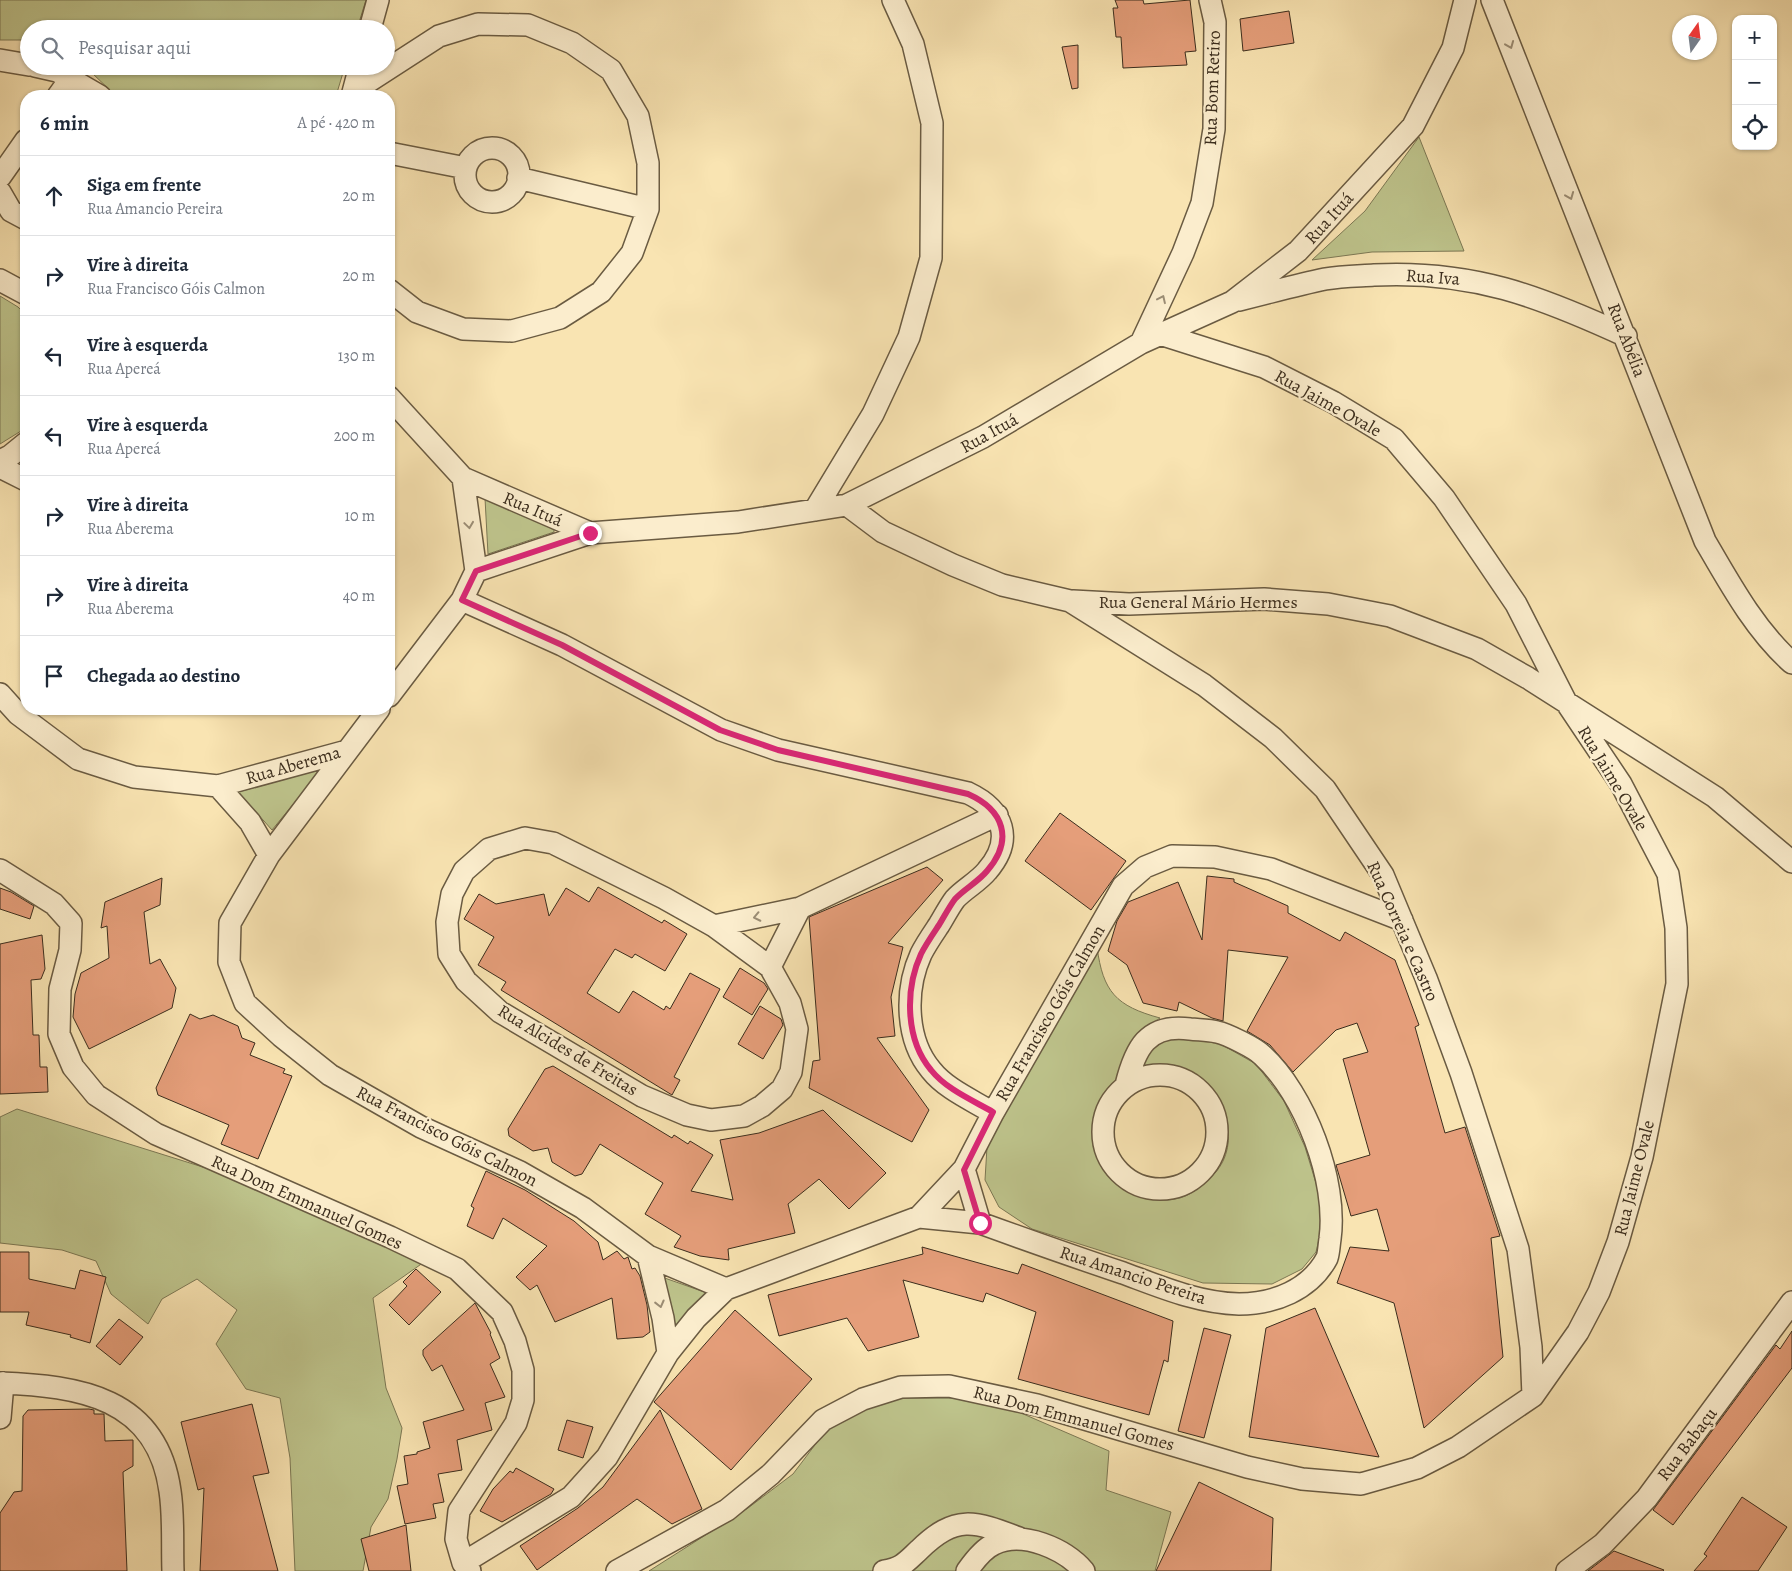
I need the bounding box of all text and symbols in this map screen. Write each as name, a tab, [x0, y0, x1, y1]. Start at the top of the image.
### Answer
north arrow	[1672, 15, 1717, 60]
map controls	[1732, 15, 1777, 150]
button: +	[1732, 15, 1777, 60]
search box	[20, 20, 395, 75]
street label: Rua Bom Retiro	[1198, 30, 1226, 146]
icon: search	[38, 34, 66, 62]
text: Pesquisar aqui	[78, 35, 191, 61]
one-way arrow	[1504, 40, 1514, 49]
button: −	[1732, 60, 1777, 105]
button: locate	[1732, 105, 1777, 150]
text: 6 min	[40, 109, 89, 137]
text: A pé · 420 m	[298, 112, 375, 134]
text: Siga em frente	[87, 172, 201, 198]
icon: ahead	[40, 182, 68, 210]
text: 20 m	[342, 185, 375, 207]
street label: Rua Ituá	[1299, 186, 1359, 249]
one-way arrow	[1564, 191, 1574, 200]
text: Rua Amancio Pereira	[87, 198, 223, 220]
text: Vire à direita	[87, 252, 189, 278]
icon: right	[40, 262, 68, 290]
street label: Rua Iva	[1405, 263, 1461, 291]
text: 20 m	[342, 265, 375, 287]
text: Rua Francisco Góis Calmon	[87, 278, 265, 300]
one-way arrow	[1156, 295, 1166, 304]
street label: Rua Abélia	[1602, 300, 1652, 381]
text: Vire à esquerda	[87, 332, 208, 358]
icon: left	[40, 342, 68, 370]
text: 130 m	[338, 345, 375, 367]
text: Rua Apereá	[87, 358, 161, 380]
street label: Rua Jaime Ovale	[1270, 364, 1386, 442]
street label: Rua Ituá	[956, 407, 1023, 459]
text: Vire à esquerda	[87, 412, 208, 438]
icon: left	[40, 422, 68, 450]
text: 200 m	[334, 425, 375, 447]
text: Rua Apereá	[87, 438, 161, 460]
street label: Rua Ituá	[499, 486, 567, 533]
text: Vire à direita	[87, 492, 189, 518]
icon: right	[40, 502, 68, 530]
text: 10 m	[345, 505, 375, 527]
text: Rua Aberema	[87, 518, 174, 540]
one-way arrow	[463, 521, 474, 529]
route end	[579, 522, 602, 545]
text: Vire à direita	[87, 572, 189, 598]
icon: right	[40, 582, 68, 610]
text: 40 m	[343, 585, 375, 607]
street label: Rua General Mário Hermes	[1098, 590, 1298, 614]
text: Rua Aberema	[87, 598, 174, 620]
icon: arrive	[40, 662, 68, 690]
text: Chegada ao destino	[87, 663, 240, 689]
street label: Rua Jaime Ovale	[1572, 721, 1654, 835]
street label: Rua Aberema	[243, 740, 344, 790]
street label: Rua Correia e Castro	[1361, 857, 1445, 1005]
one-way arrow	[752, 911, 761, 922]
street label: Rua Francisco Góis Calmon	[990, 920, 1110, 1106]
street label: Rua Alcides de Freitas	[493, 999, 643, 1101]
street label: Rua Francisco Góis Calmon	[352, 1080, 542, 1192]
street label: Rua Jaime Ovale	[1608, 1117, 1660, 1239]
street label: Rua Dom Emmanuel Gomes	[207, 1149, 407, 1255]
route start	[969, 1212, 992, 1235]
street label: Rua Amancio Pereira	[1057, 1240, 1210, 1310]
one-way arrow	[654, 1299, 664, 1307]
street label: Rua Dom Emmanuel Gomes	[971, 1380, 1177, 1456]
street label: Rua Babaçu	[1651, 1402, 1723, 1486]

